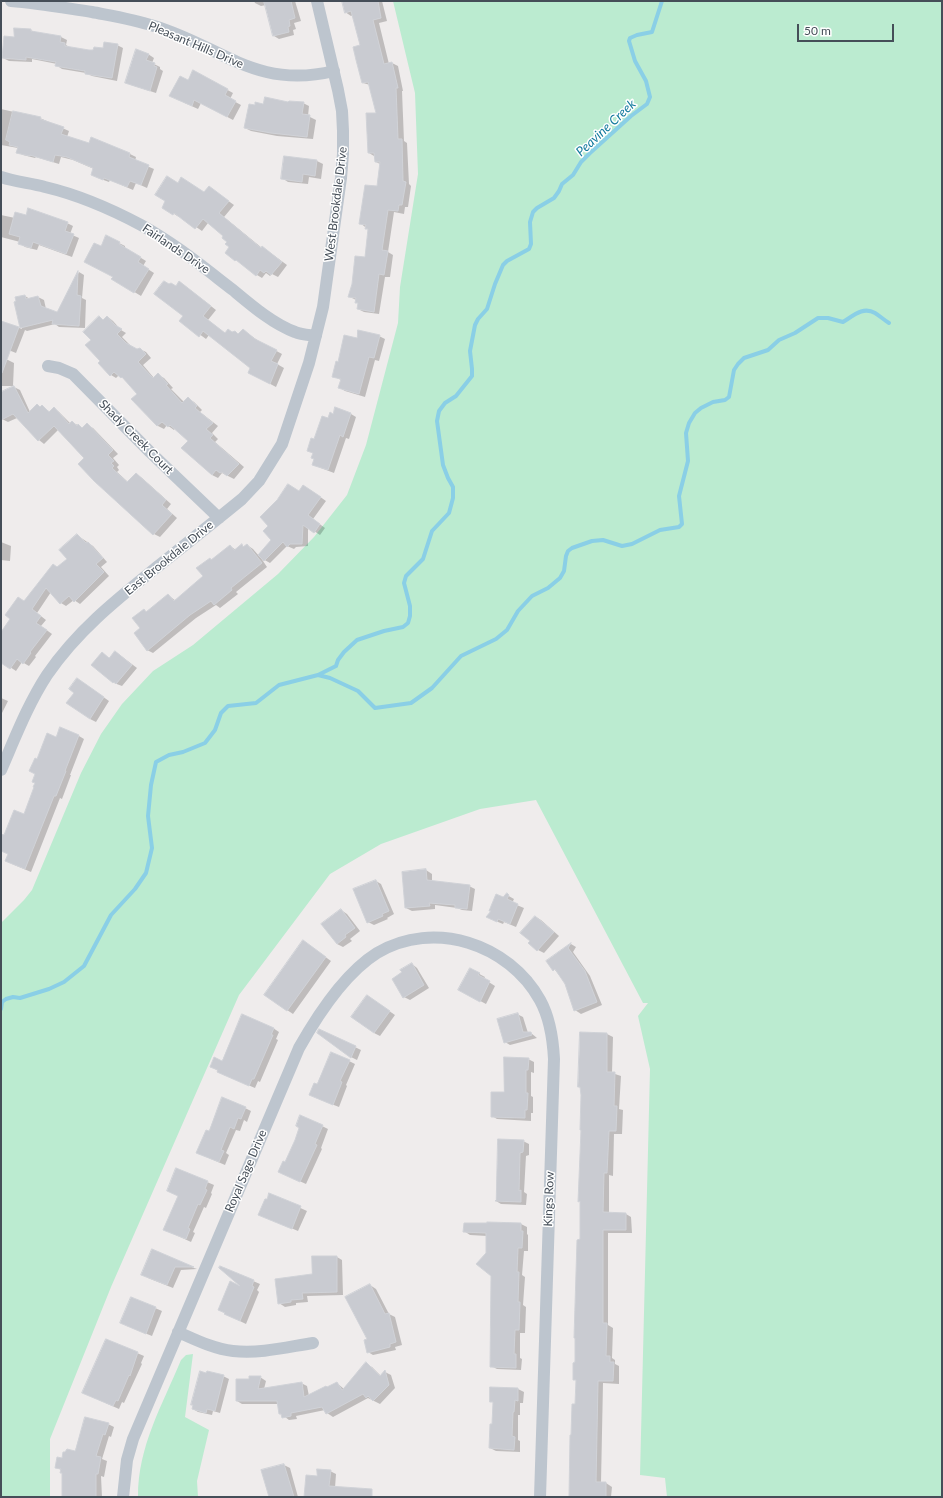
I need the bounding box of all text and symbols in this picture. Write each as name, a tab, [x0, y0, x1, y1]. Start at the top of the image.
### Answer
scale bar	[799, 16, 896, 42]
street label: Pleasant Hills Drive	[146, 18, 246, 72]
text: 50 m	[804, 23, 831, 38]
water label: Peavine Creek	[573, 96, 639, 160]
street label: West Brookdale Drive	[322, 146, 350, 262]
street label: Fairlands Drive	[140, 221, 212, 277]
street label: Shady Creek Court	[96, 397, 176, 477]
street label: East Brookdale Drive	[122, 518, 216, 598]
street label: Royal Sage Drive	[222, 1128, 270, 1214]
street label: Kings Row	[541, 1171, 557, 1227]

